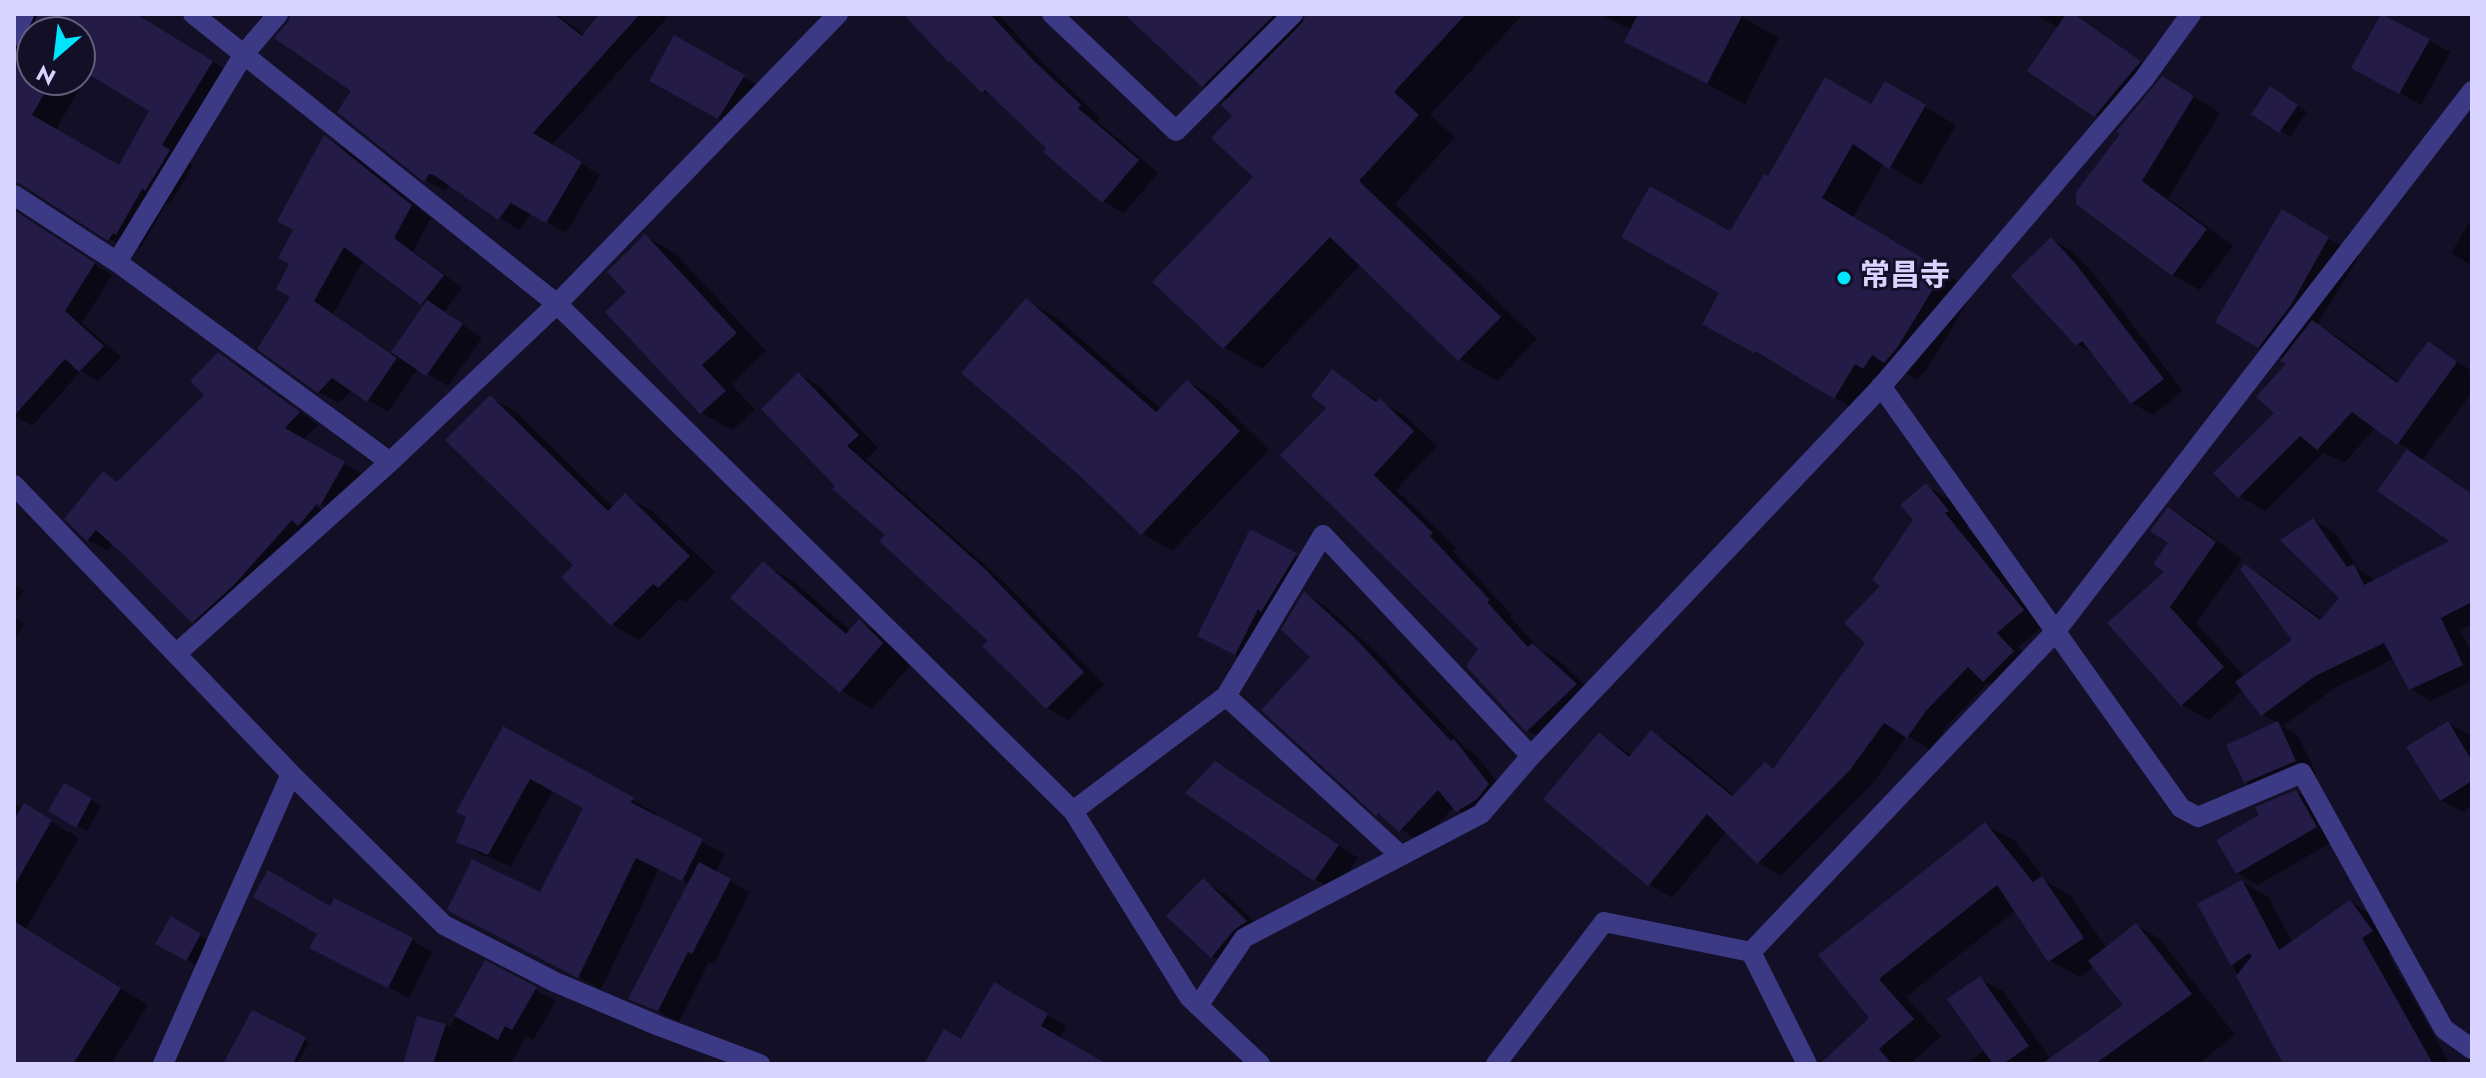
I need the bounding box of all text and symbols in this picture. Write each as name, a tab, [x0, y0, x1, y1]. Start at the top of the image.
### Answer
north arrow	[16, 16, 96, 96]
text: N	[30, 57, 61, 94]
place label: 常昌寺	[1860, 260, 1950, 296]
marker: 常昌寺	[1835, 269, 1853, 287]

